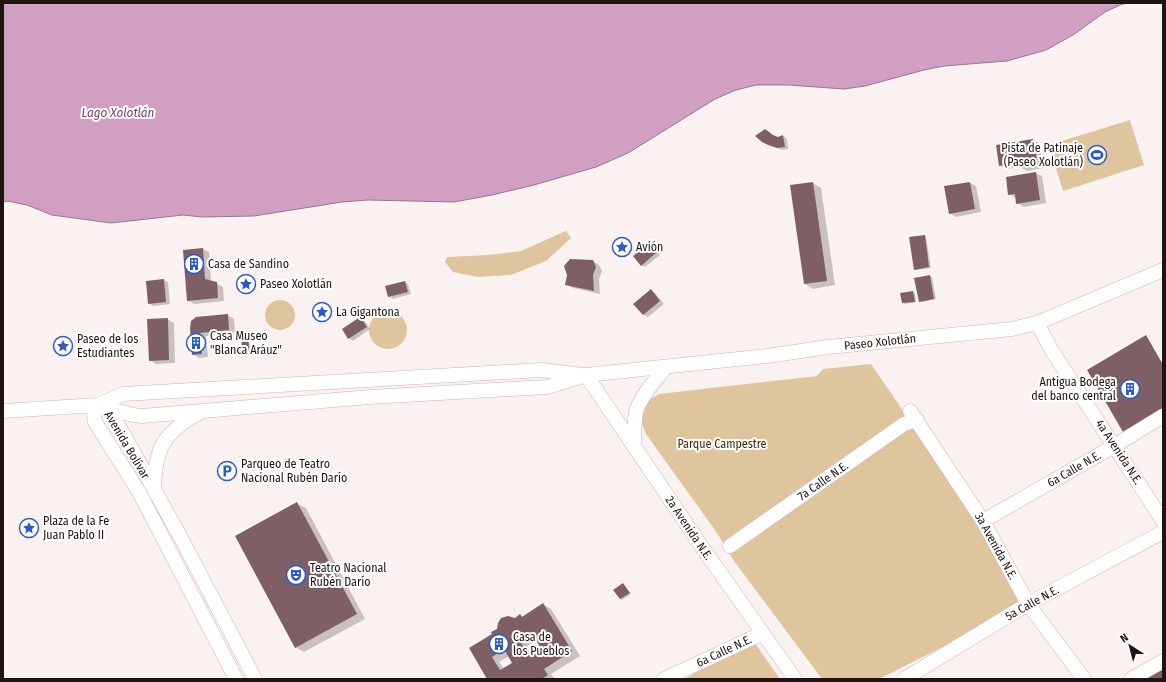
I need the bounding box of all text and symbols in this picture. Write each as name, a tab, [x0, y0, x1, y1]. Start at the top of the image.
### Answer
water label: Lago Xolotlán	[82, 105, 155, 120]
place label: Pista de Patinaje (Paseo Xolotlán)	[1001, 141, 1083, 169]
sports icon: Pista de Patinaje (Paseo Xolotlán)	[1086, 144, 1108, 166]
place icon: Avión	[611, 236, 633, 258]
place label: Avión	[636, 240, 663, 254]
building icon: Casa de Sandino	[183, 253, 205, 275]
place label: Casa de Sandino	[208, 257, 289, 271]
place icon: Paseo Xolotlán	[235, 273, 257, 295]
place label: Paseo Xolotlán	[260, 277, 332, 291]
place icon: La Gigantona	[311, 301, 333, 323]
place label: La Gigantona	[336, 305, 400, 319]
place label: Casa Museo "Blanca Aráuz"	[210, 329, 282, 357]
street label: Paseo Xolotlán	[843, 331, 917, 353]
place label: Paseo de los Estudiantes	[77, 332, 138, 360]
building icon: Casa Museo "Blanca Aráuz"	[185, 332, 207, 354]
place icon: Paseo de los Estudiantes	[52, 335, 74, 357]
place label: Antigua Bodega del banco central	[1031, 375, 1116, 403]
building icon: Antigua Bodega del banco central	[1119, 378, 1141, 400]
street label: Avenida Bolívar	[101, 409, 153, 482]
street label: 4a Avenida N.E.	[1093, 417, 1145, 487]
park label: Parque Campestre	[677, 437, 767, 451]
street label: 6a Calle N.E.	[1045, 448, 1104, 490]
place label: Parqueo de Teatro Nacional Rubén Darío	[241, 457, 347, 485]
street label: 7a Calle N.E.	[795, 458, 851, 503]
parking icon: Parqueo de Teatro Nacional Rubén Darío	[216, 460, 238, 482]
street label: 2a Avenida N.E.	[663, 493, 716, 563]
street label: 3a Avenida N.E.	[972, 510, 1020, 582]
place label: Plaza de la Fe Juan Pablo II	[43, 514, 109, 542]
place icon: Plaza de la Fe Juan Pablo II	[18, 517, 40, 539]
place label: Teatro Nacional Rubén Darío	[310, 561, 386, 589]
theatre icon: Teatro Nacional Rubén Darío	[285, 564, 307, 586]
street label: 5a Calle N.E.	[1003, 582, 1062, 623]
north arrow	[1110, 626, 1150, 666]
place label: Casa de los Pueblos	[513, 630, 570, 658]
text: N	[1118, 631, 1131, 646]
street label: 6a Calle N.E.	[694, 632, 754, 670]
building icon: Casa de los Pueblos	[488, 633, 510, 655]

